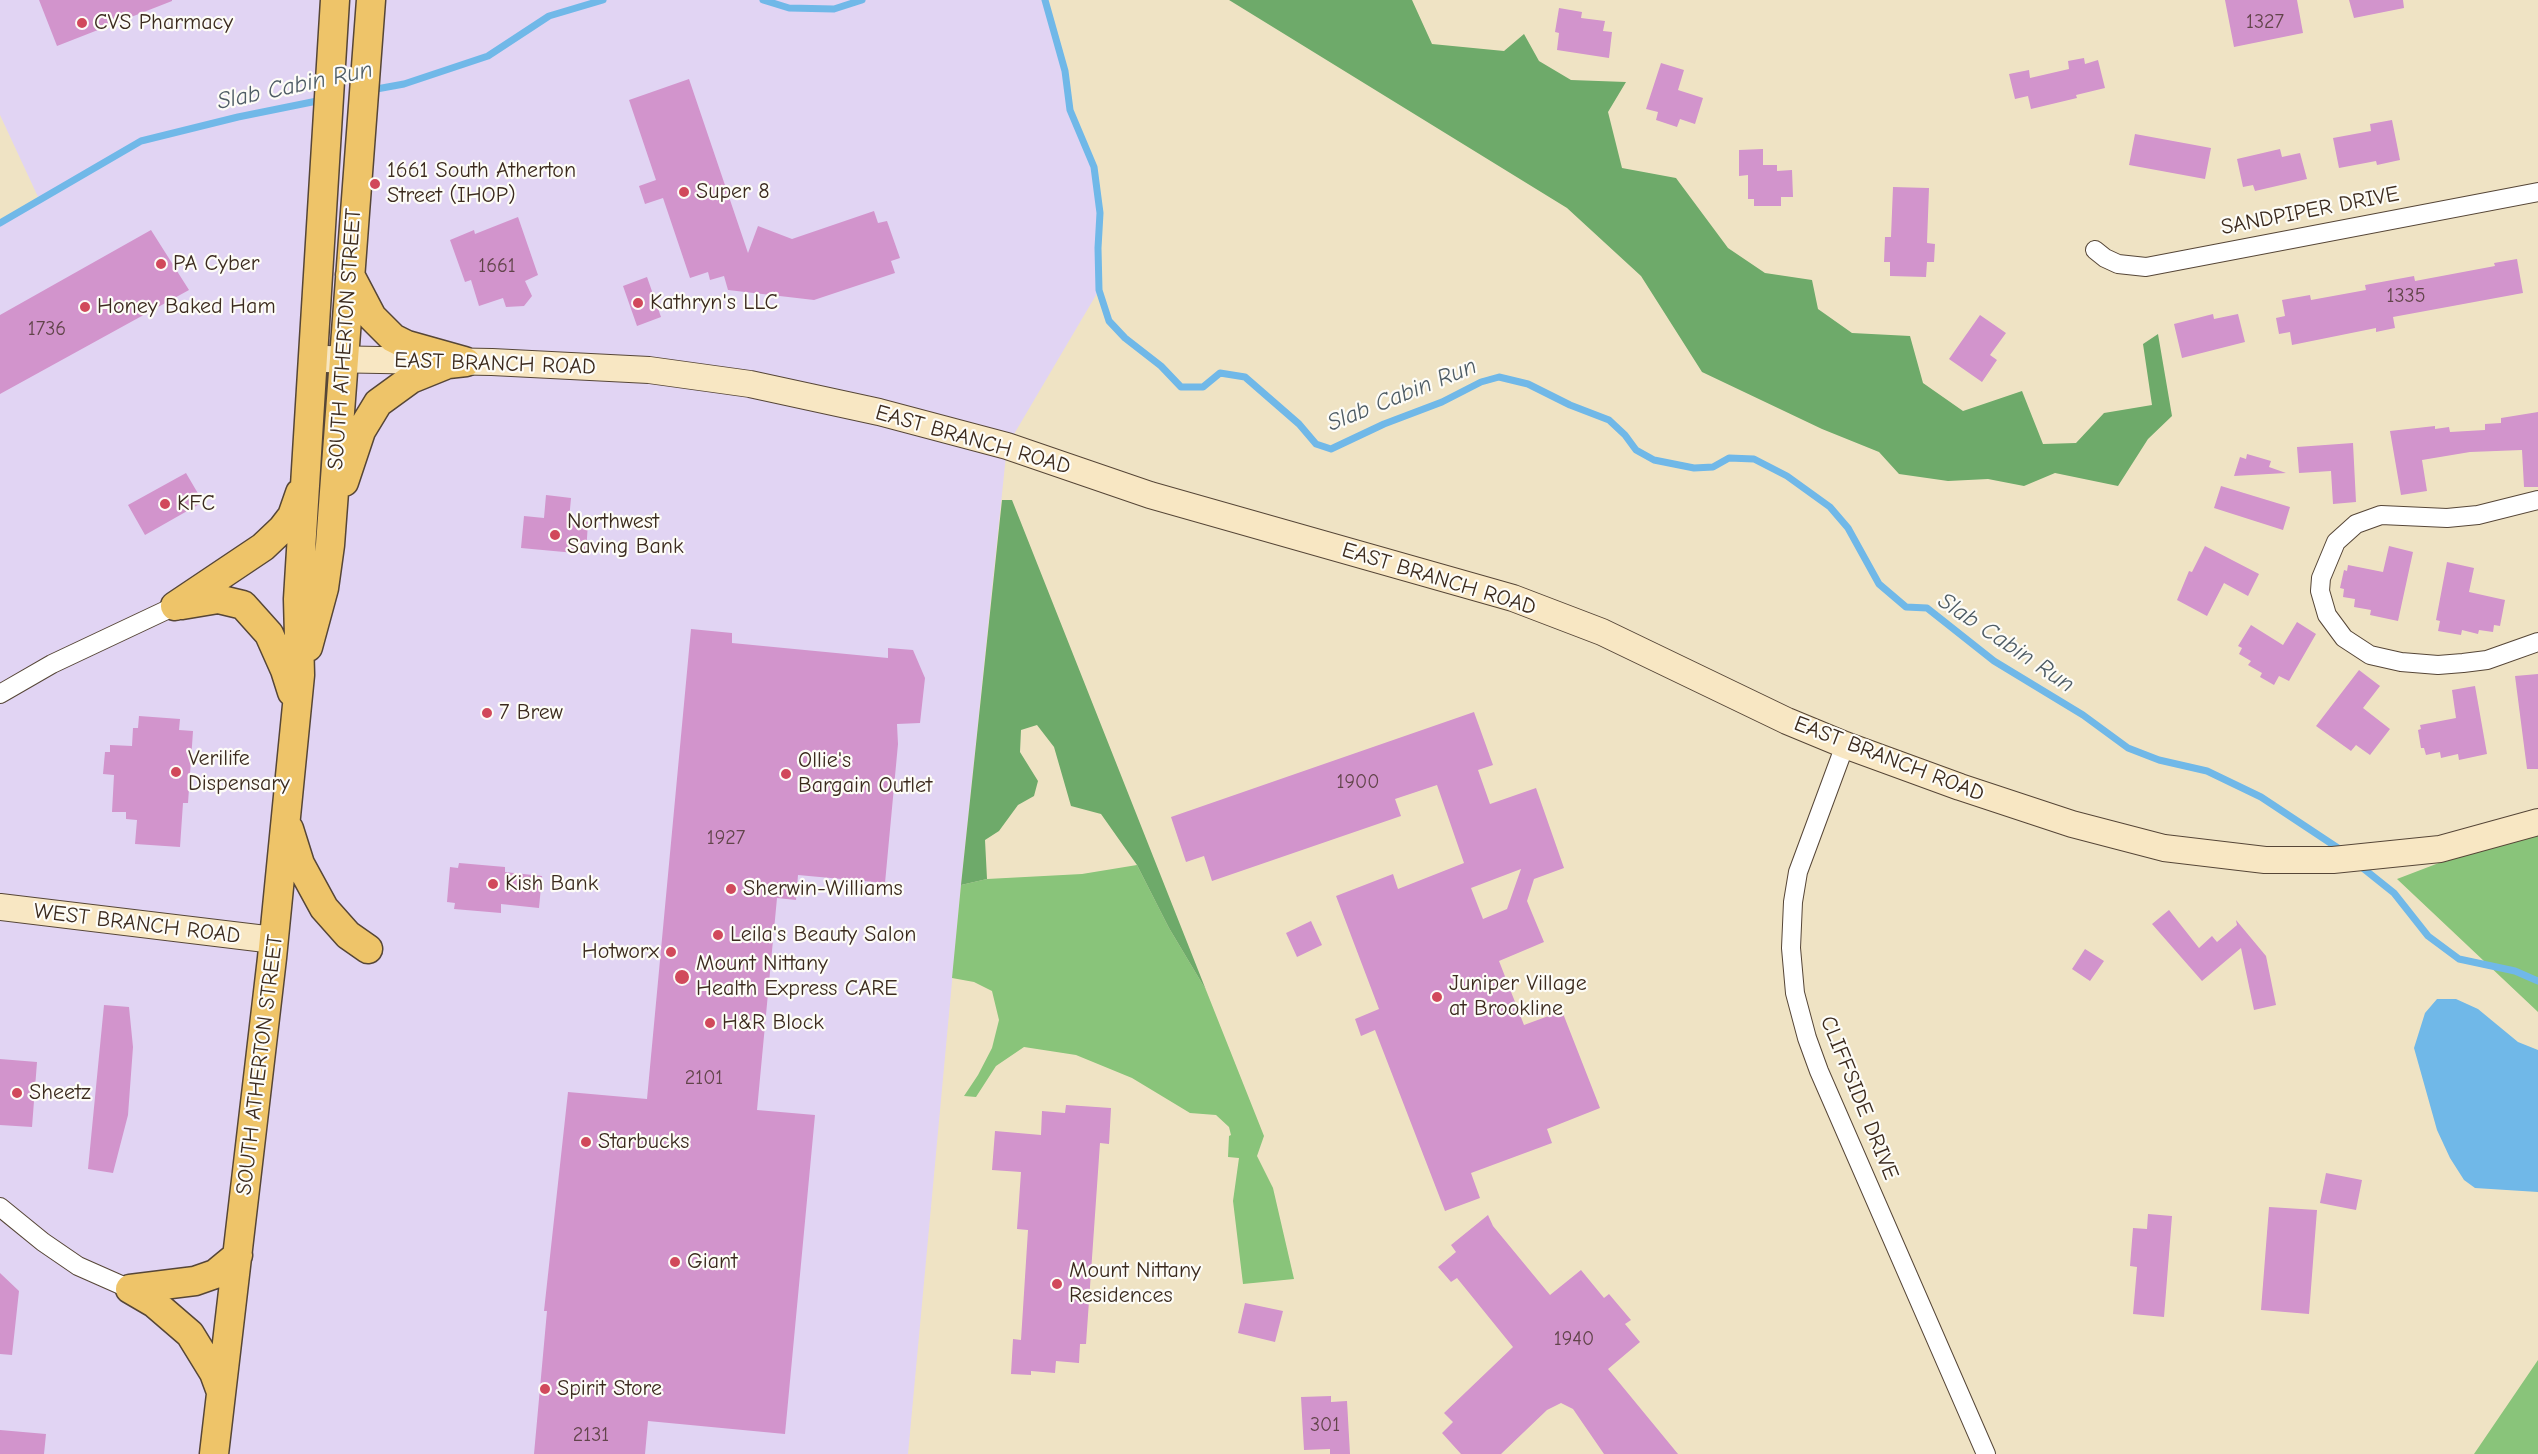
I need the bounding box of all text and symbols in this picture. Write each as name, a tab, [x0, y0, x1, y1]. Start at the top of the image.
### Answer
place label: CVS Pharmacy	[94, 10, 233, 36]
house number: 1327	[2246, 10, 2284, 34]
marker: CVS Pharmacy	[75, 16, 89, 30]
water label: Slab Cabin Run	[215, 55, 375, 117]
place label: 1661 South Atherton Street (IHOP)	[387, 158, 576, 210]
marker: 1661 South Atherton Street (IHOP)	[368, 177, 382, 191]
place label: Super 8	[696, 179, 770, 205]
street label: SANDPIPER DRIVE	[2219, 181, 2401, 241]
marker: Super 8	[677, 185, 691, 199]
street label: SOUTH ATHERTON STREET	[323, 207, 367, 471]
place label: PA Cyber	[173, 251, 259, 277]
house number: 1661	[478, 254, 516, 278]
marker: PA Cyber	[154, 257, 168, 271]
house number: 1335	[2387, 284, 2425, 308]
place label: Kathryn's LLC	[650, 290, 778, 316]
place label: Honey Baked Ham	[97, 294, 276, 320]
marker: Kathryn's LLC	[631, 296, 645, 310]
marker: Honey Baked Ham	[78, 300, 92, 314]
house number: 1736	[28, 317, 66, 341]
street label: EAST BRANCH ROAD	[394, 347, 596, 381]
water label: Slab Cabin Run	[1323, 352, 1481, 438]
street label: EAST BRANCH ROAD	[872, 400, 1074, 480]
place label: KFC	[177, 491, 215, 517]
marker: KFC	[158, 497, 172, 511]
place label: Northwest Saving Bank	[567, 509, 684, 560]
marker: Northwest Saving Bank	[548, 528, 562, 542]
street label: EAST BRANCH ROAD	[1339, 537, 1539, 621]
water label: Slab Cabin Run	[1932, 587, 2080, 699]
place label: 7 Brew	[499, 700, 563, 726]
marker: 7 Brew	[480, 706, 494, 720]
street label: EAST BRANCH ROAD	[1790, 711, 1988, 807]
place label: Verilife Dispensary	[188, 746, 290, 798]
place label: Ollie's Bargain Outlet	[798, 748, 932, 800]
marker: Verilife Dispensary	[169, 765, 183, 779]
marker: Ollie's Bargain Outlet	[779, 767, 793, 781]
house number: 1900	[1337, 770, 1379, 794]
house number: 1927	[707, 826, 745, 850]
place label: Kish Bank	[505, 871, 598, 897]
place label: Sherwin-Williams	[743, 876, 903, 902]
marker: Kish Bank	[486, 877, 500, 891]
marker: Sherwin-Williams	[724, 882, 738, 896]
street label: WEST BRANCH ROAD	[32, 898, 242, 950]
place label: Leila's Beauty Salon	[730, 922, 916, 948]
marker: Leila's Beauty Salon	[711, 928, 725, 942]
street label: SOUTH ATHERTON STREET	[231, 933, 289, 1197]
place label: Hotworx	[582, 939, 659, 965]
marker: Hotworx	[664, 945, 678, 959]
place label: Mount Nittany Health Express CARE	[696, 951, 898, 1002]
marker: Mount Nittany Health Express CARE	[673, 968, 691, 986]
place label: Juniper Village at Brookline	[1449, 971, 1587, 1022]
marker: Juniper Village at Brookline	[1430, 990, 1444, 1004]
place label: H&R Block	[722, 1010, 824, 1036]
street label: CLIFFSIDE DRIVE	[1814, 1012, 1904, 1184]
marker: H&R Block	[703, 1016, 717, 1030]
house number: 2101	[685, 1066, 723, 1090]
place label: Sheetz	[29, 1080, 91, 1106]
marker: Sheetz	[10, 1086, 24, 1100]
place label: Starbucks	[598, 1129, 689, 1155]
marker: Starbucks	[579, 1135, 593, 1149]
place label: Giant	[687, 1249, 738, 1275]
marker: Giant	[668, 1255, 682, 1269]
place label: Mount Nittany Residences	[1069, 1258, 1201, 1310]
marker: Mount Nittany Residences	[1050, 1277, 1064, 1291]
house number: 1940	[1554, 1327, 1594, 1351]
place label: Spirit Store	[557, 1376, 662, 1402]
marker: Spirit Store	[538, 1382, 552, 1396]
house number: 301	[1310, 1413, 1340, 1437]
house number: 2131	[573, 1423, 609, 1447]

